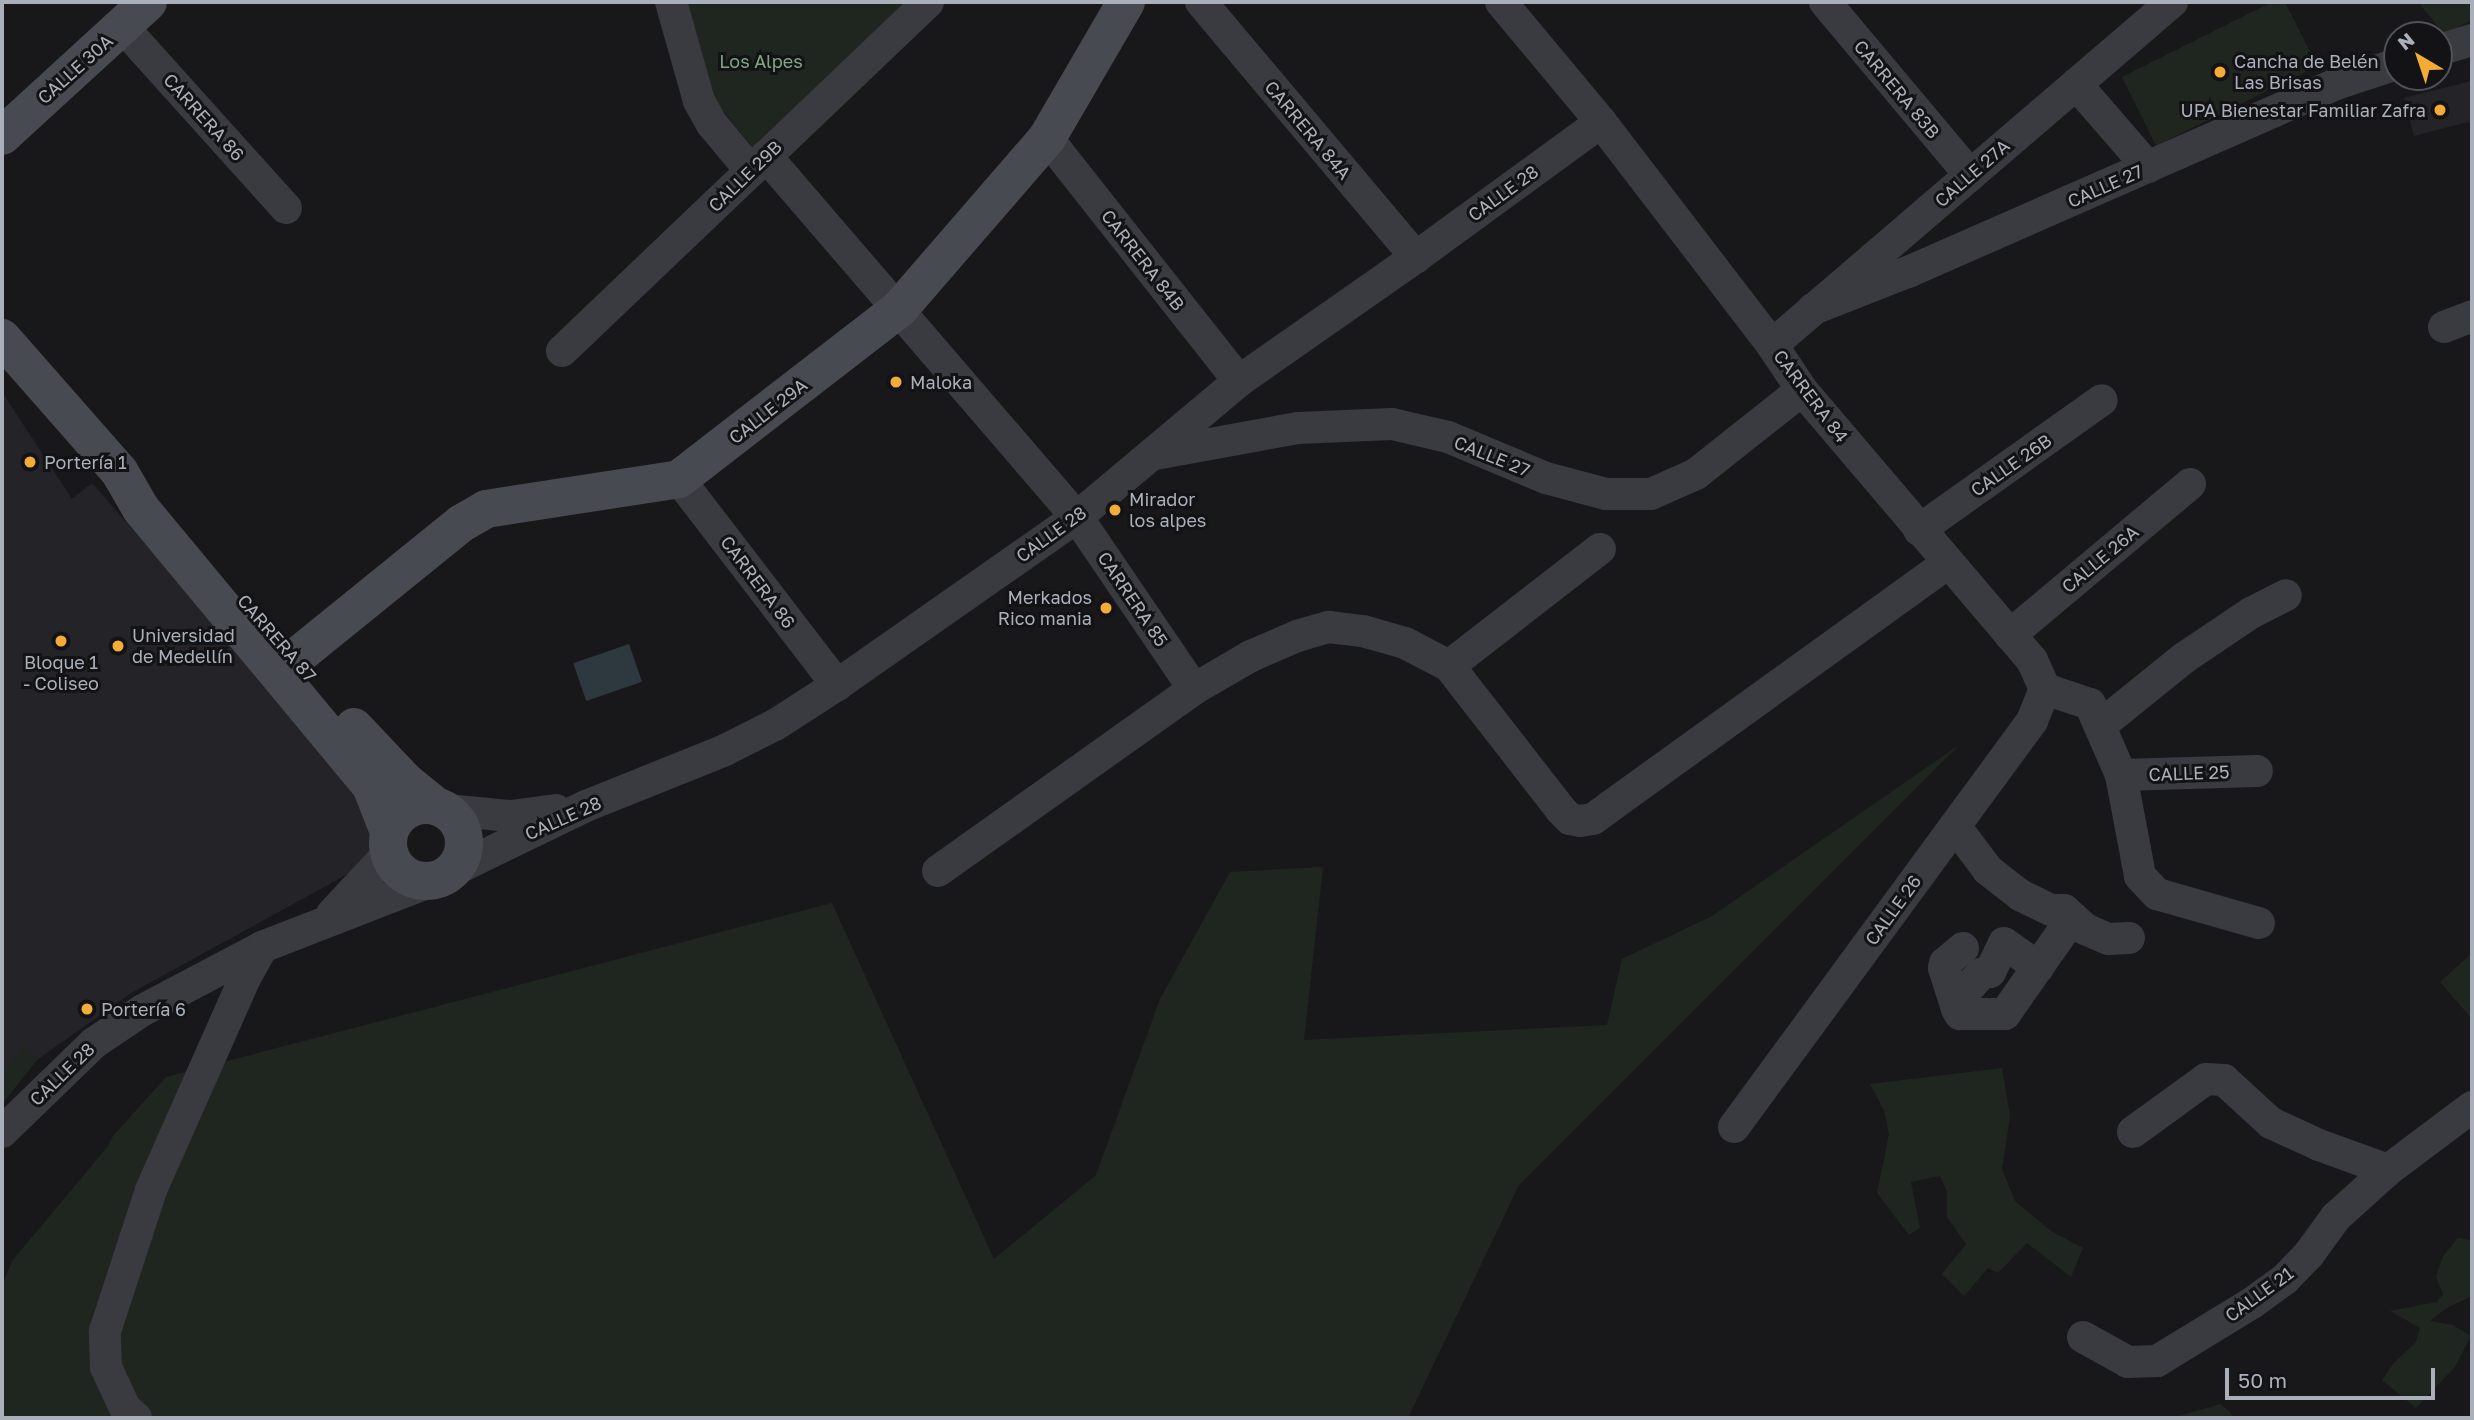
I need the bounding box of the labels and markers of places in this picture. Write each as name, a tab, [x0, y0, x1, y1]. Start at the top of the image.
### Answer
place label: Cancha de Belén Las Brisas	[2234, 51, 2379, 94]
marker: Cancha de Belén Las Brisas	[2212, 64, 2228, 80]
place label: UPA Bienestar Familiar Zafra	[2181, 99, 2426, 121]
marker: UPA Bienestar Familiar Zafra	[2432, 102, 2448, 118]
place label: Maloka	[910, 371, 972, 393]
marker: Maloka	[888, 374, 904, 390]
place label: Portería 1	[44, 451, 127, 473]
marker: Portería 1	[22, 454, 38, 470]
place label: Mirador los alpes	[1129, 489, 1206, 532]
marker: Mirador los alpes	[1107, 502, 1123, 518]
place label: Merkados Rico mania	[998, 587, 1092, 630]
marker: Merkados Rico mania	[1098, 600, 1114, 616]
place label: Universidad de Medellín	[132, 625, 235, 668]
marker: Bloque 1 - Coliseo	[53, 633, 69, 649]
marker: Universidad de Medellín	[110, 638, 126, 654]
place label: Bloque 1 - Coliseo	[23, 652, 99, 694]
place label: Portería 6	[101, 998, 186, 1020]
marker: Portería 6	[79, 1001, 95, 1017]

